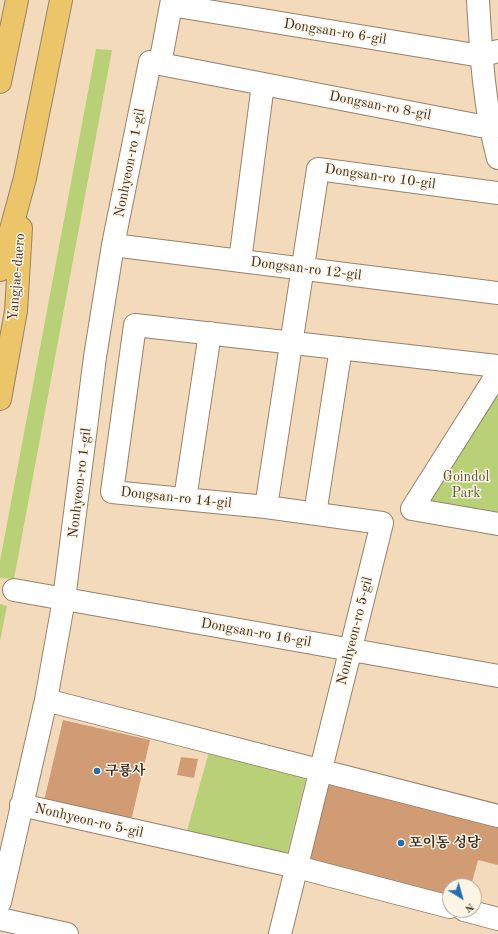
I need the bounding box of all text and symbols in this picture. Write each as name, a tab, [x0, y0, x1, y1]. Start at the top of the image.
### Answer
street label: Dongsan-ro 6-gil	[282, 16, 388, 48]
street label: Dongsan-ro 8-gil	[327, 88, 433, 124]
street label: Nonhyeon-ro 1-gil	[111, 107, 149, 219]
street label: Dongsan-ro 10-gil	[323, 161, 437, 193]
street label: Yangjae-daero	[5, 233, 29, 321]
street label: Dongsan-ro 12-gil	[249, 254, 363, 284]
street label: Nonhyeon-ro 1-gil	[65, 427, 95, 539]
park label: Goindol Park	[443, 469, 489, 502]
street label: Dongsan-ro 14-gil	[119, 484, 233, 512]
street label: Nonhyeon-ro 5-gil	[333, 575, 377, 687]
street label: Dongsan-ro 16-gil	[199, 615, 313, 651]
place label: 구룡사	[105, 763, 146, 779]
marker: 구룡사	[92, 766, 102, 776]
street label: Nonhyeon-ro 5-gil	[33, 800, 145, 842]
place label: 포이동 성당	[409, 835, 481, 851]
marker: 포이동 성당	[396, 838, 406, 848]
north arrow	[442, 878, 482, 918]
text: N	[462, 900, 476, 914]

